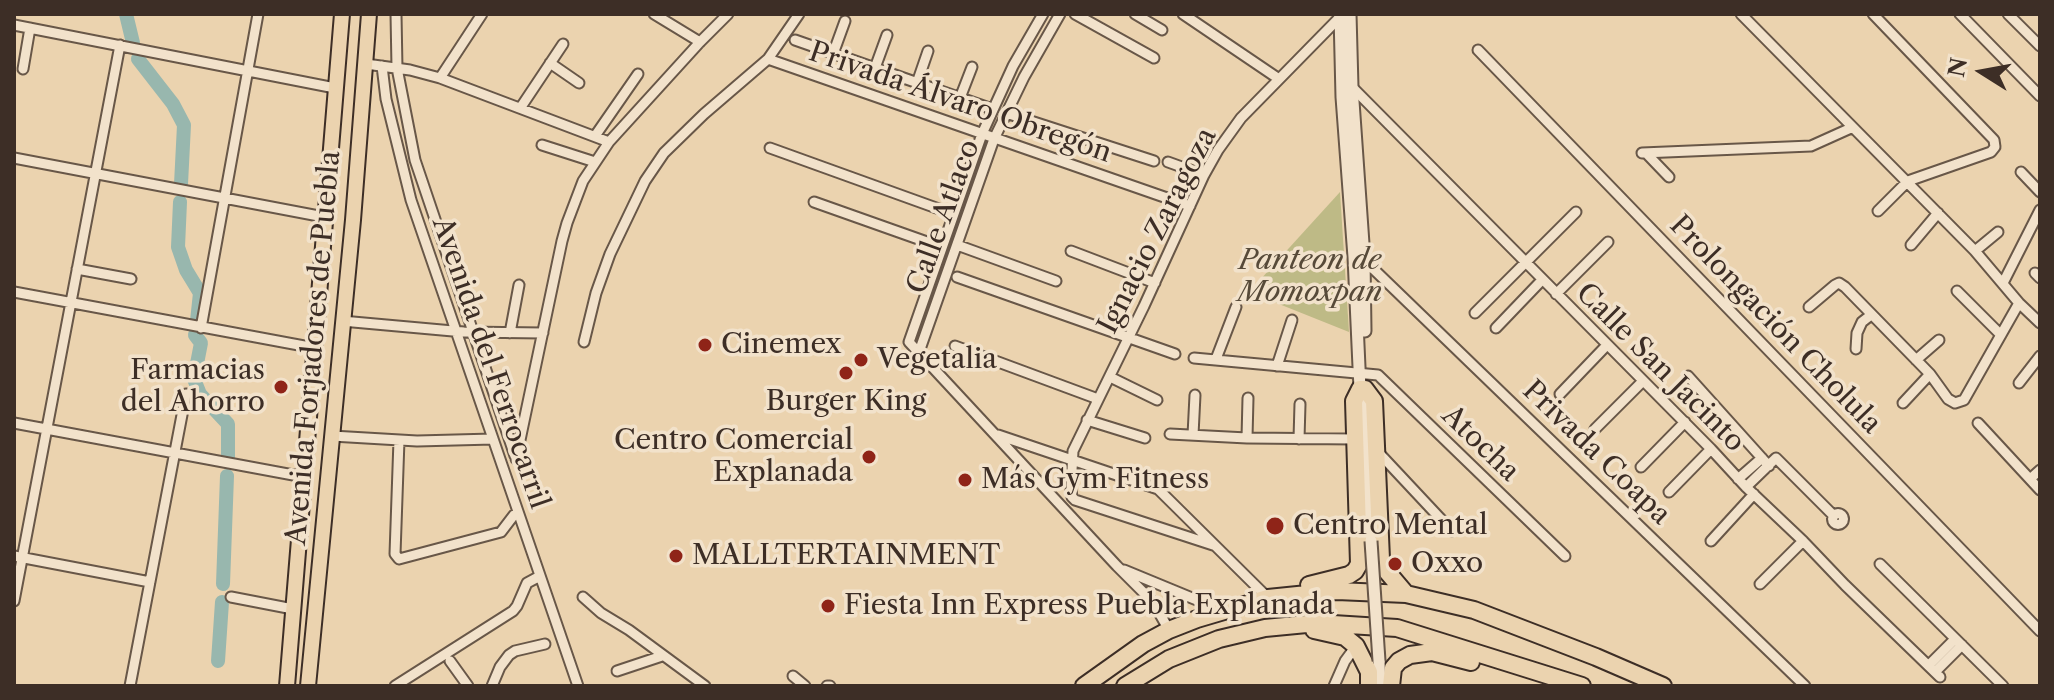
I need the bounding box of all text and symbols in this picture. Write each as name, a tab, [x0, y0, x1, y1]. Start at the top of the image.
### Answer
north arrow	[1942, 32, 2022, 112]
street label: Privada Álvaro Obregón	[804, 35, 1116, 171]
text: N	[1943, 55, 1973, 79]
street label: Ignacio Zaragoza	[1092, 123, 1224, 339]
street label: Calle Atlaco	[901, 135, 987, 299]
street label: Avenida Forjadores de Puebla	[280, 149, 348, 547]
street label: Prolongación Cholula	[1662, 209, 1888, 441]
street label: Avenida del Ferrocarril	[424, 213, 556, 513]
park label: Panteon de Momoxpan	[1238, 244, 1382, 310]
street label: Calle San Jacinto	[1569, 277, 1751, 459]
place label: Cinemex	[721, 328, 841, 362]
marker: Cinemex	[696, 336, 714, 354]
place label: Vegetalia	[877, 343, 997, 377]
marker: Vegetalia	[852, 351, 870, 369]
place label: Farmacias del Ahorro	[121, 354, 265, 420]
marker: Burger King	[837, 364, 855, 382]
street label: Privada Coapa	[1515, 374, 1677, 532]
marker: Farmacias del Ahorro	[272, 378, 290, 396]
place label: Burger King	[766, 385, 926, 419]
street label: Atocha	[1434, 399, 1526, 489]
place label: Centro Comercial Explanada	[614, 424, 853, 490]
marker: Centro Comercial Explanada	[860, 448, 878, 466]
place label: Más Gym Fitness	[981, 463, 1209, 497]
marker: Más Gym Fitness	[956, 471, 974, 489]
place label: Centro Mental	[1293, 509, 1488, 543]
marker: Centro Mental	[1264, 515, 1286, 537]
place label: MALLTERTAINMENT	[692, 539, 1000, 573]
marker: MALLTERTAINMENT	[667, 547, 685, 565]
place label: Oxxo	[1411, 547, 1483, 581]
marker: Oxxo	[1386, 555, 1404, 573]
place label: Fiesta Inn Express Puebla Explanada	[844, 589, 1334, 623]
marker: Fiesta Inn Express Puebla Explanada	[819, 597, 837, 615]

